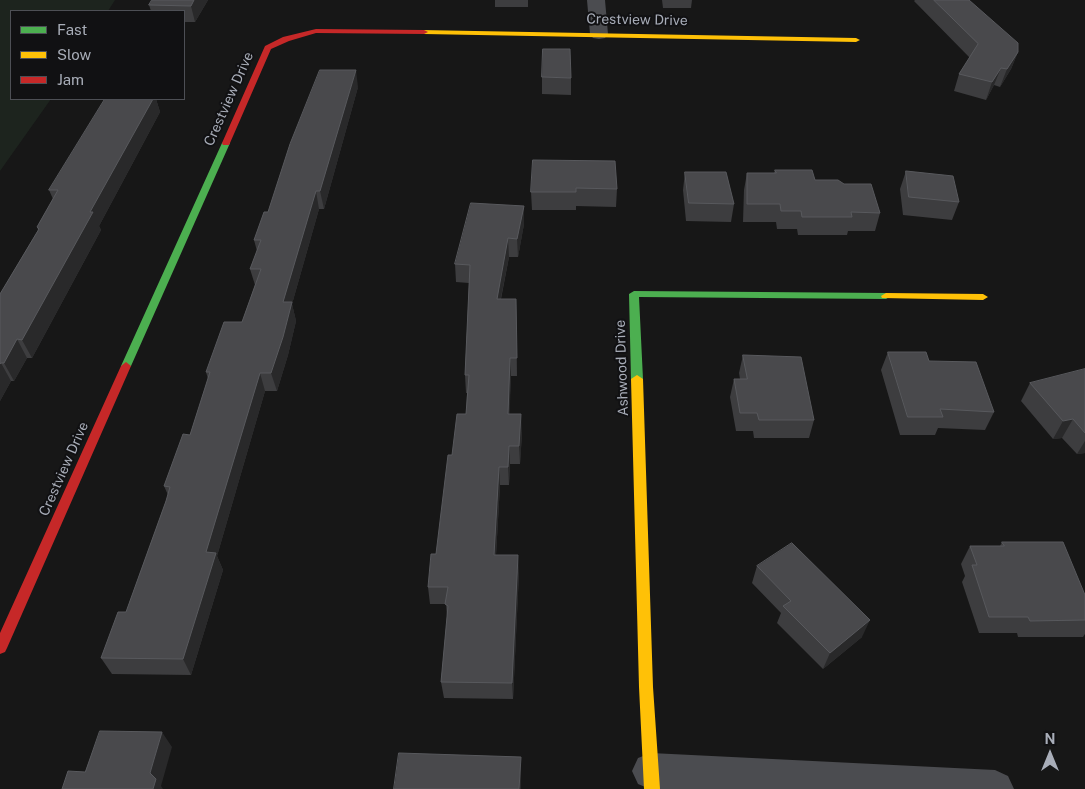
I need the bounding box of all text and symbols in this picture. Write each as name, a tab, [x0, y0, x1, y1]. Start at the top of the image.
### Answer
legend	[10, 10, 185, 100]
street label: Crestview Drive	[586, 11, 688, 29]
text: Fast	[57, 21, 87, 38]
text: Slow	[57, 46, 91, 63]
street label: Crestview Drive	[201, 49, 257, 149]
text: Jam	[57, 71, 84, 88]
street label: Ashwood Drive	[612, 319, 632, 417]
street label: Crestview Drive	[36, 419, 92, 519]
north arrow	[1025, 729, 1075, 779]
text: N	[1045, 731, 1055, 747]

